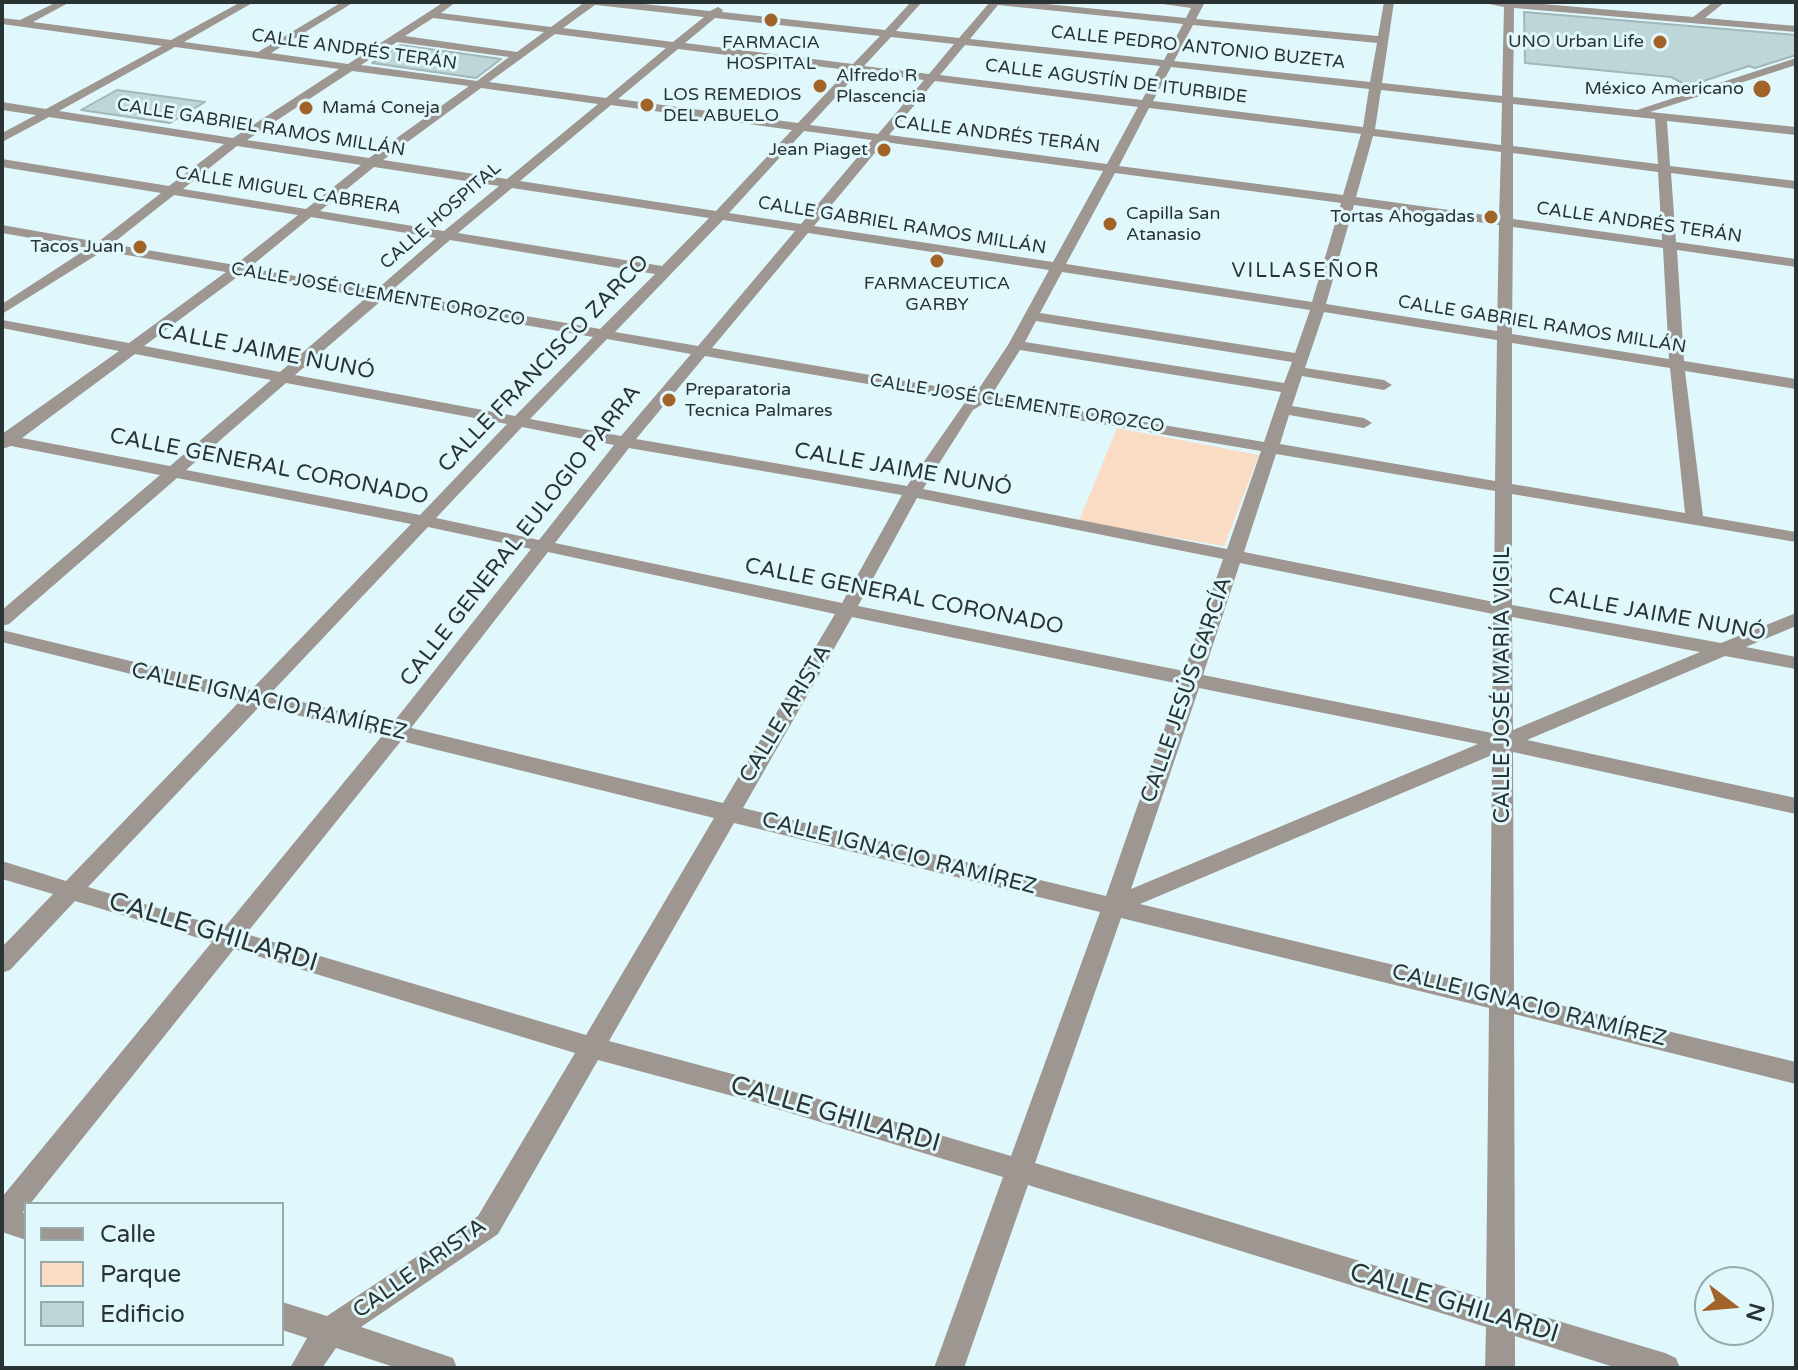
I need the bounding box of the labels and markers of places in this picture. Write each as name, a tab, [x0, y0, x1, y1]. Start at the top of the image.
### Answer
marker: FARMACIA HOSPITAL	[762, 11, 780, 29]
place label: UNO Urban Life	[1508, 31, 1644, 53]
place label: FARMACIA HOSPITAL	[722, 32, 820, 74]
marker: UNO Urban Life	[1651, 33, 1669, 51]
place label: Alfredo R Plascencia	[836, 65, 926, 108]
marker: Alfredo R Plascencia	[811, 77, 829, 95]
place label: México Americano	[1584, 78, 1744, 100]
marker: México Americano	[1751, 78, 1773, 100]
place label: LOS REMEDIOS DEL ABUELO	[663, 84, 801, 126]
marker: LOS REMEDIOS DEL ABUELO	[638, 96, 656, 114]
place label: Mamá Coneja	[322, 97, 440, 119]
marker: Mamá Coneja	[297, 99, 315, 117]
place label: Jean Piaget	[769, 139, 868, 161]
marker: Jean Piaget	[875, 141, 893, 159]
place label: Capilla San Atanasio	[1126, 203, 1220, 246]
place label: Tortas Ahogadas	[1330, 206, 1475, 228]
marker: Tortas Ahogadas	[1482, 208, 1500, 226]
marker: Capilla San Atanasio	[1101, 215, 1119, 233]
place label: Tacos Juan	[30, 236, 124, 258]
marker: Tacos Juan	[131, 238, 149, 256]
marker: FARMACEUTICA GARBY	[928, 252, 946, 270]
place label: FARMACEUTICA GARBY	[864, 273, 1010, 316]
place label: Preparatoria Tecnica Palmares	[685, 379, 833, 422]
marker: Preparatoria Tecnica Palmares	[660, 391, 678, 409]

